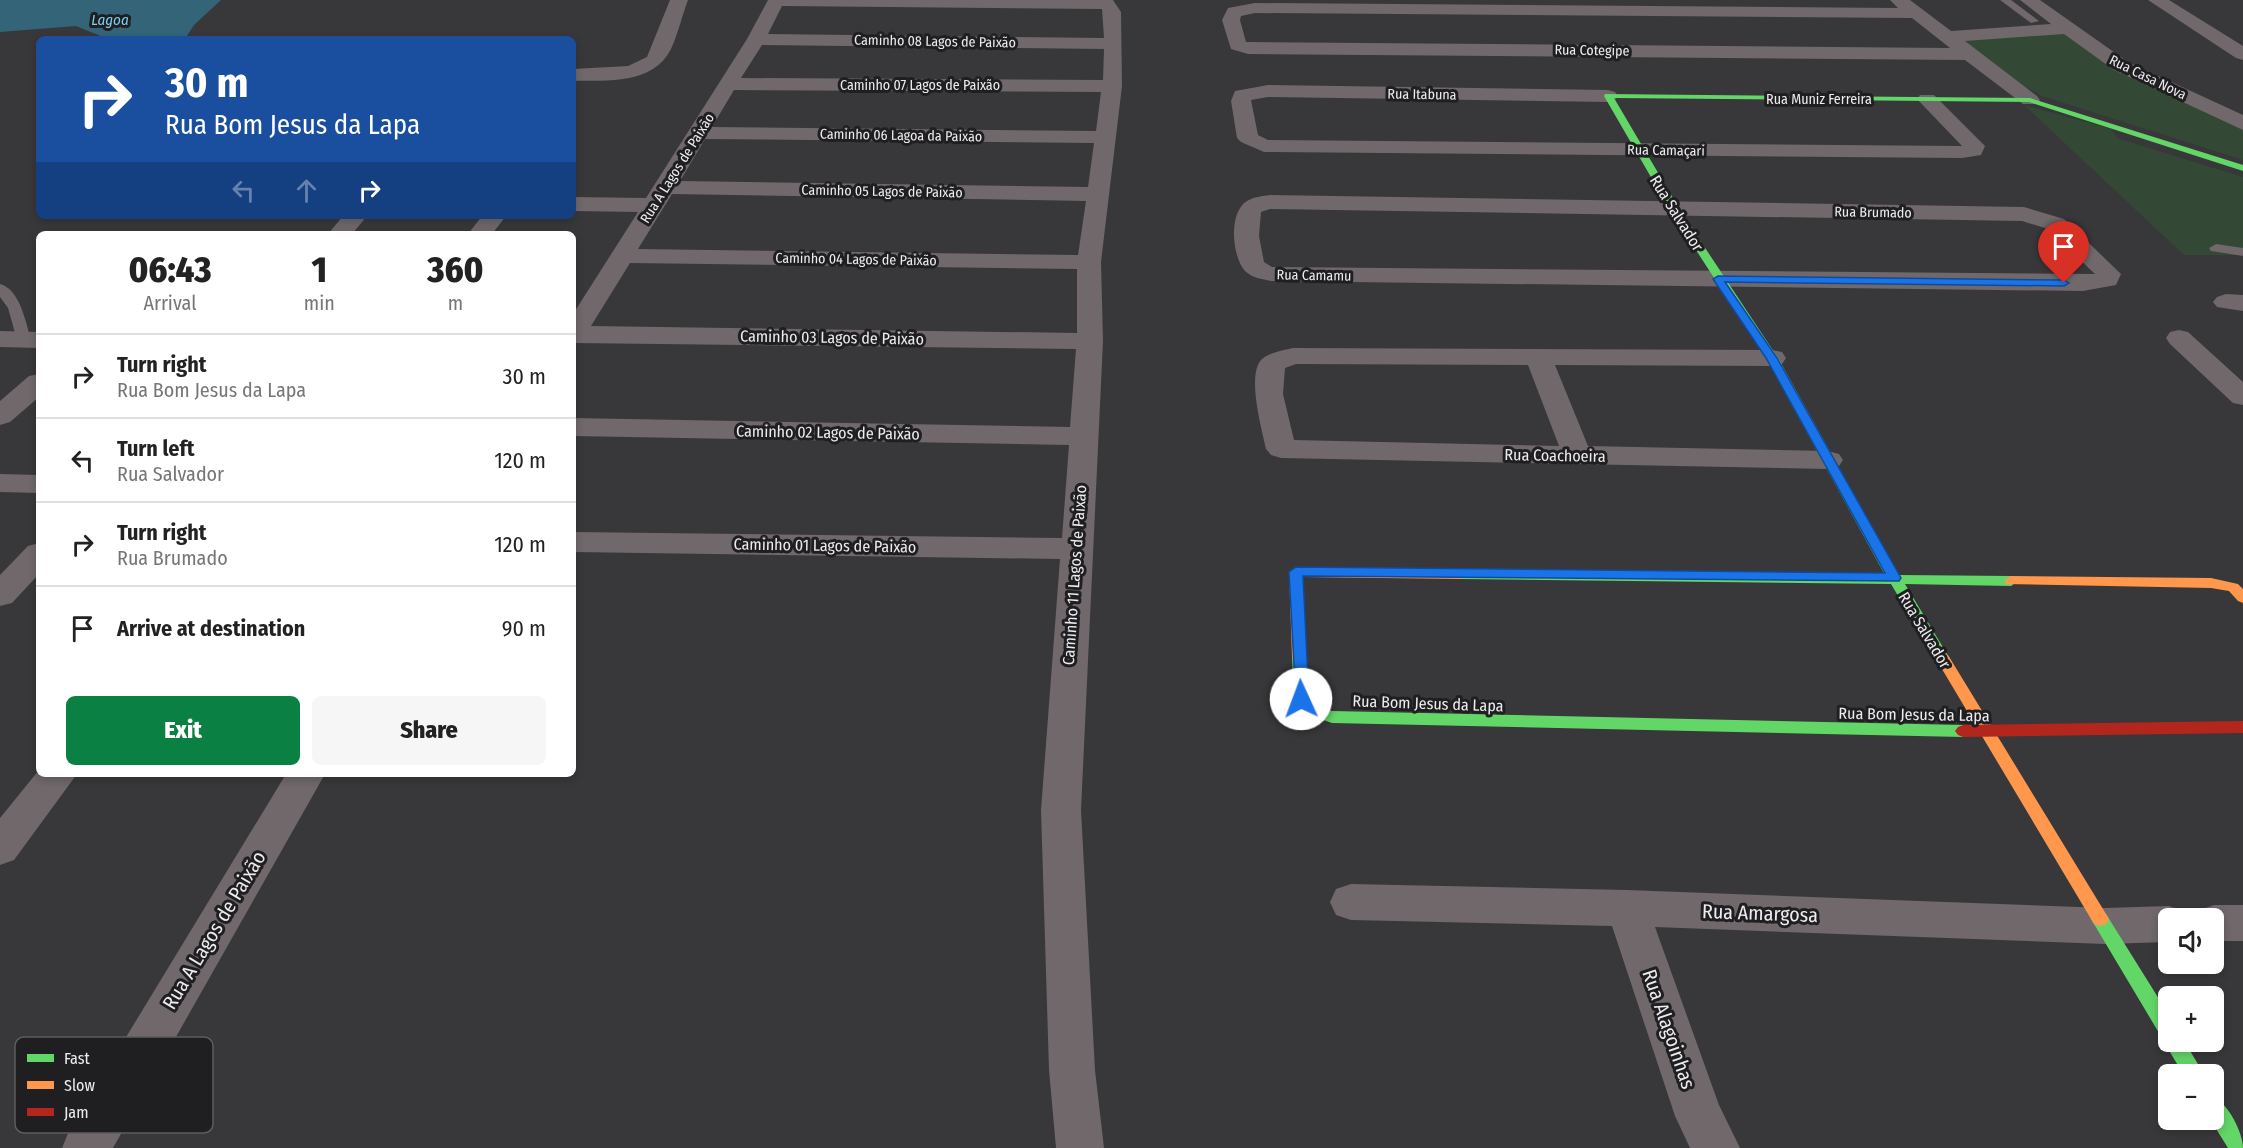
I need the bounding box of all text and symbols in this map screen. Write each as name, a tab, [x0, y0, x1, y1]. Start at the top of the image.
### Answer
water label: Lagoa	[91, 11, 129, 29]
street label: Caminho 08 Lagos de Paixão	[854, 32, 1016, 51]
street label: Rua Cotegipe	[1554, 41, 1630, 60]
street label: Rua Casa Nova	[2106, 51, 2189, 103]
text: 30 m	[165, 58, 249, 108]
icon: right	[66, 60, 144, 138]
street label: Caminho 07 Lagos de Paixão	[840, 77, 1000, 94]
street label: Rua Itabuna	[1387, 85, 1457, 104]
street label: Rua Muniz Ferreira	[1766, 91, 1872, 108]
text: Rua Bom Jesus da Lapa	[165, 109, 420, 141]
street label: Rua A Lagos de Paixão	[637, 110, 718, 226]
street label: Caminho 06 Lagoa da Paixão	[820, 126, 982, 145]
street label: Rua Camaçari	[1627, 141, 1705, 160]
street label: Rua Salvador	[1646, 172, 1708, 255]
icon: left	[227, 174, 260, 207]
icon: ahead	[290, 174, 323, 207]
icon: right	[353, 174, 386, 207]
street label: Caminho 05 Lagos de Paixão	[801, 182, 963, 201]
street label: Rua Brumado	[1834, 203, 1912, 222]
pin	[2038, 221, 2089, 283]
icon: arrive	[2047, 230, 2080, 263]
text: 06:43	[128, 248, 211, 292]
text: 1	[312, 248, 327, 292]
text: 360	[427, 248, 484, 292]
street label: Caminho 04 Lagos de Paixão	[775, 250, 937, 269]
street label: Rua Camamu	[1277, 266, 1351, 285]
text: Arrival	[143, 291, 196, 315]
text: min	[304, 291, 335, 315]
text: m	[448, 291, 463, 315]
street label: Caminho 03 Lagos de Paixão	[740, 326, 924, 349]
text: Turn right	[117, 351, 206, 378]
icon: right	[66, 360, 99, 393]
text: 30 m	[503, 363, 546, 390]
text: Rua Bom Jesus da Lapa	[117, 378, 306, 402]
street label: Caminho 02 Lagos de Paixão	[736, 421, 920, 444]
text: Turn left	[117, 435, 195, 462]
icon: left	[66, 444, 99, 477]
street label: Rua Coachoeira	[1504, 445, 1606, 466]
text: 120 m	[494, 447, 546, 474]
text: Rua Salvador	[117, 462, 224, 486]
street label: Caminho 11 Lagos de Paixão	[1059, 484, 1090, 666]
text: Turn right	[117, 519, 206, 546]
icon: right	[66, 528, 99, 561]
text: 120 m	[494, 531, 546, 558]
street label: Caminho 01 Lagos de Paixão	[733, 534, 917, 557]
text: Rua Brumado	[117, 546, 228, 570]
street label: Rua Salvador	[1894, 589, 1955, 672]
icon: arrive	[66, 612, 99, 645]
text: Arrive at destination	[117, 615, 305, 642]
text: 90 m	[502, 615, 546, 642]
position arrow	[1269, 667, 1333, 731]
street label: Rua Bom Jesus da Lapa	[1352, 691, 1504, 716]
button: Exit	[66, 696, 300, 765]
button: Share	[312, 696, 546, 765]
street label: Rua Bom Jesus da Lapa	[1838, 704, 1990, 725]
street label: Rua A Lagos de Paixão	[157, 846, 271, 1014]
street label: Rua Amargosa	[1702, 899, 1818, 927]
map controls	[2158, 908, 2224, 1130]
button: sound	[2158, 908, 2224, 974]
street label: Rua Alagoinhas	[1637, 966, 1701, 1092]
button: +	[2158, 986, 2224, 1052]
legend	[15, 1037, 213, 1133]
text: Fast	[64, 1049, 91, 1068]
button: −	[2158, 1064, 2224, 1130]
text: Slow	[64, 1076, 95, 1095]
text: Jam	[64, 1103, 89, 1122]

